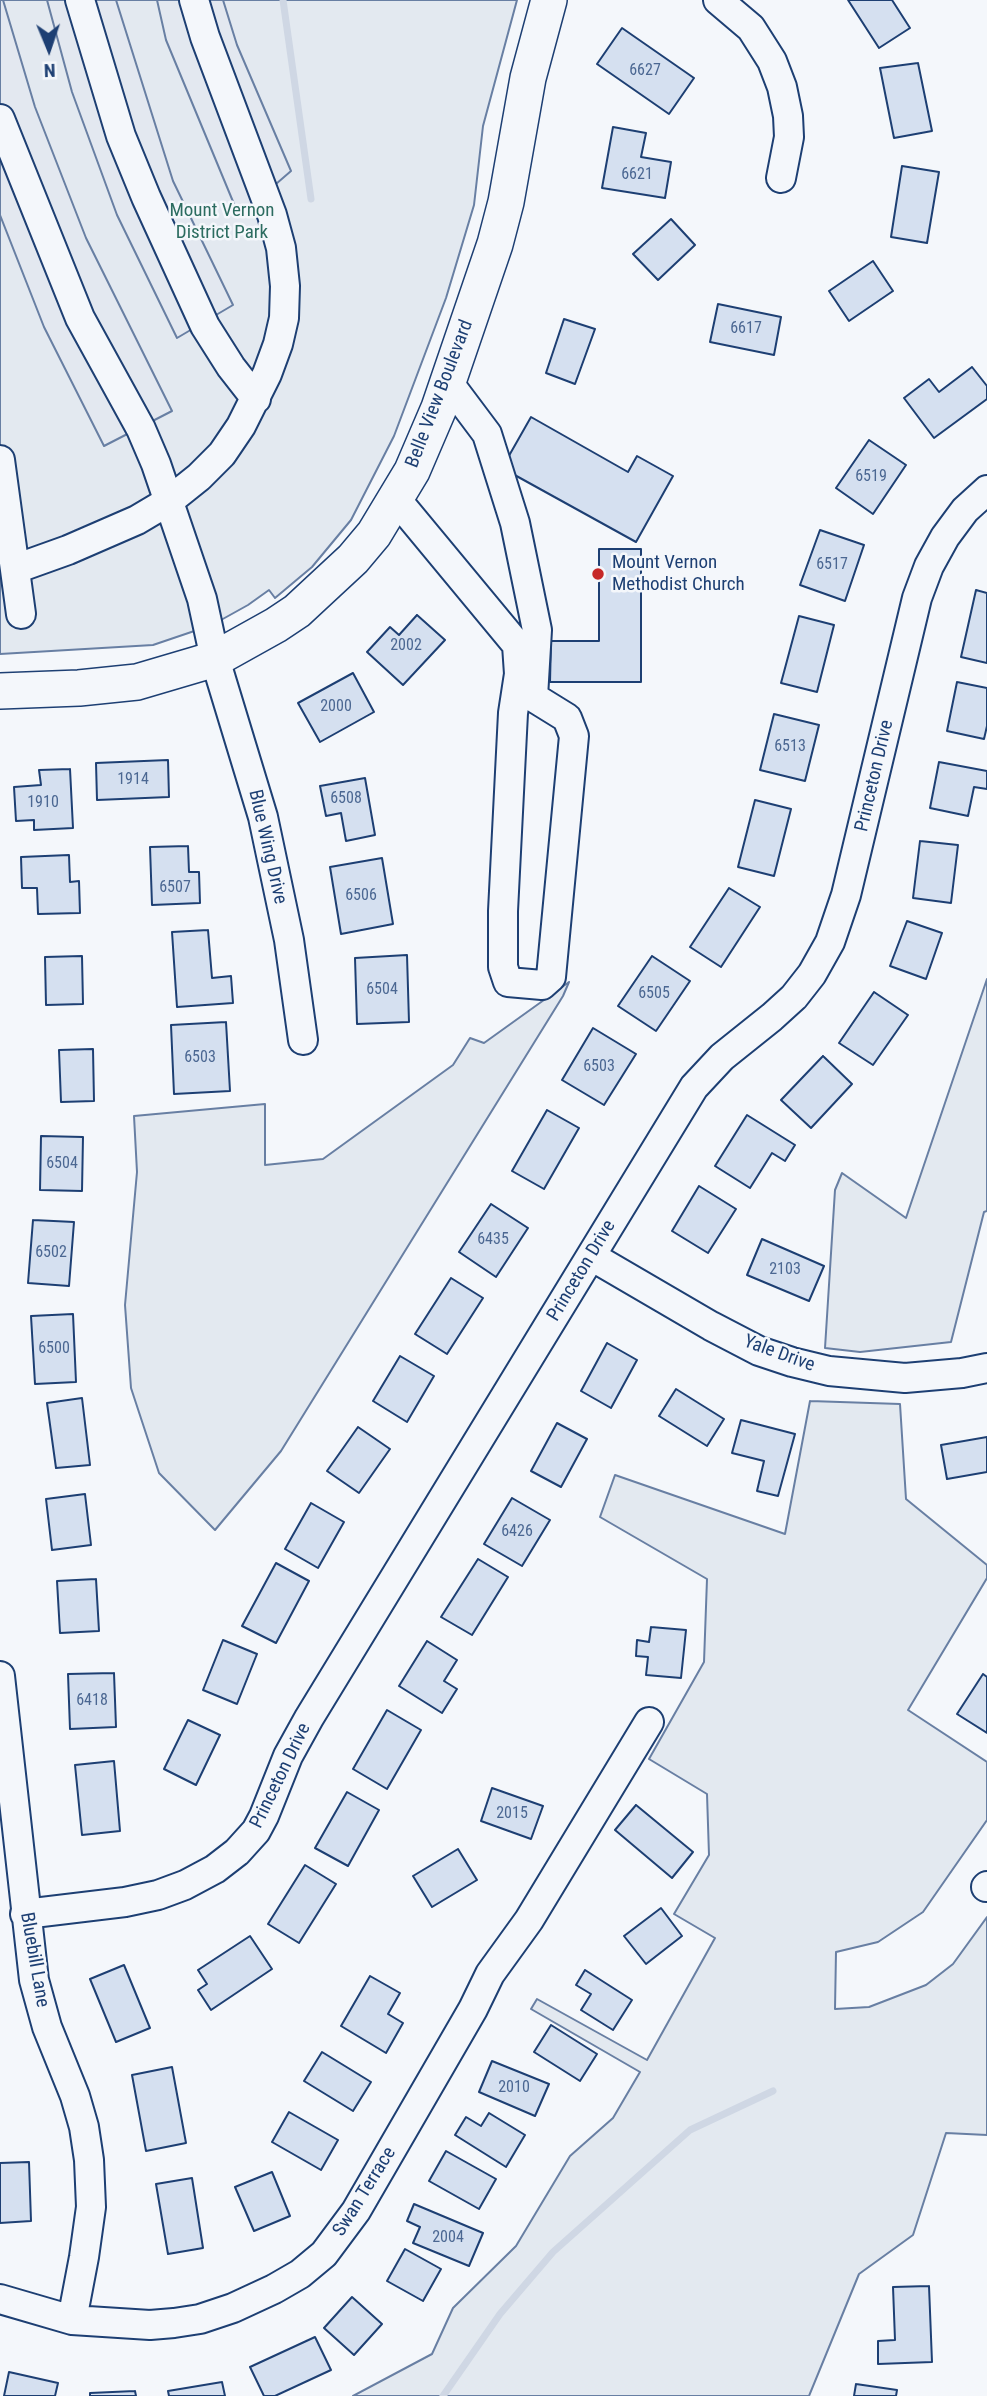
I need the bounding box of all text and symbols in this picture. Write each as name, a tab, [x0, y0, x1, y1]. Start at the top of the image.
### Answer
north arrow	[14, 14, 84, 84]
text: N	[44, 59, 56, 82]
house number: 6627	[629, 61, 661, 81]
house number: 6621	[621, 165, 653, 185]
park label: Mount Vernon District Park	[169, 200, 275, 244]
street label: Belle View Boulevard	[401, 317, 479, 471]
house number: 6617	[730, 319, 762, 339]
house number: 6519	[855, 467, 887, 487]
place label: Mount Vernon Methodist Church	[612, 552, 745, 596]
house number: 6517	[816, 555, 848, 575]
marker: Mount Vernon Methodist Church	[590, 566, 606, 582]
house number: 2002	[390, 636, 422, 656]
house number: 2000	[320, 697, 352, 717]
street label: Princeton Drive	[851, 718, 899, 834]
house number: 6513	[774, 737, 806, 757]
house number: 1914	[117, 770, 149, 790]
street label: Blue Wing Drive	[243, 788, 291, 906]
house number: 6508	[330, 789, 362, 809]
house number: 1910	[27, 793, 59, 813]
house number: 6507	[159, 878, 191, 898]
house number: 6506	[345, 886, 377, 906]
house number: 6504	[366, 980, 398, 1000]
house number: 6505	[638, 984, 670, 1004]
house number: 6503	[184, 1048, 216, 1068]
house number: 6503	[583, 1057, 615, 1077]
house number: 6504	[46, 1154, 78, 1174]
street label: Princeton Drive	[543, 1216, 621, 1326]
house number: 6435	[477, 1230, 509, 1250]
house number: 6502	[35, 1243, 67, 1263]
house number: 2103	[769, 1260, 801, 1280]
street label: Yale Drive	[740, 1331, 818, 1377]
house number: 6500	[38, 1339, 70, 1359]
house number: 6426	[501, 1522, 533, 1542]
house number: 6418	[76, 1691, 108, 1711]
street label: Princeton Drive	[246, 1720, 316, 1832]
house number: 2015	[496, 1804, 528, 1824]
street label: Bluebill Lane	[14, 1911, 54, 2009]
house number: 2010	[498, 2078, 530, 2098]
street label: Swan Terrace	[329, 2143, 401, 2241]
house number: 2004	[432, 2228, 464, 2248]

